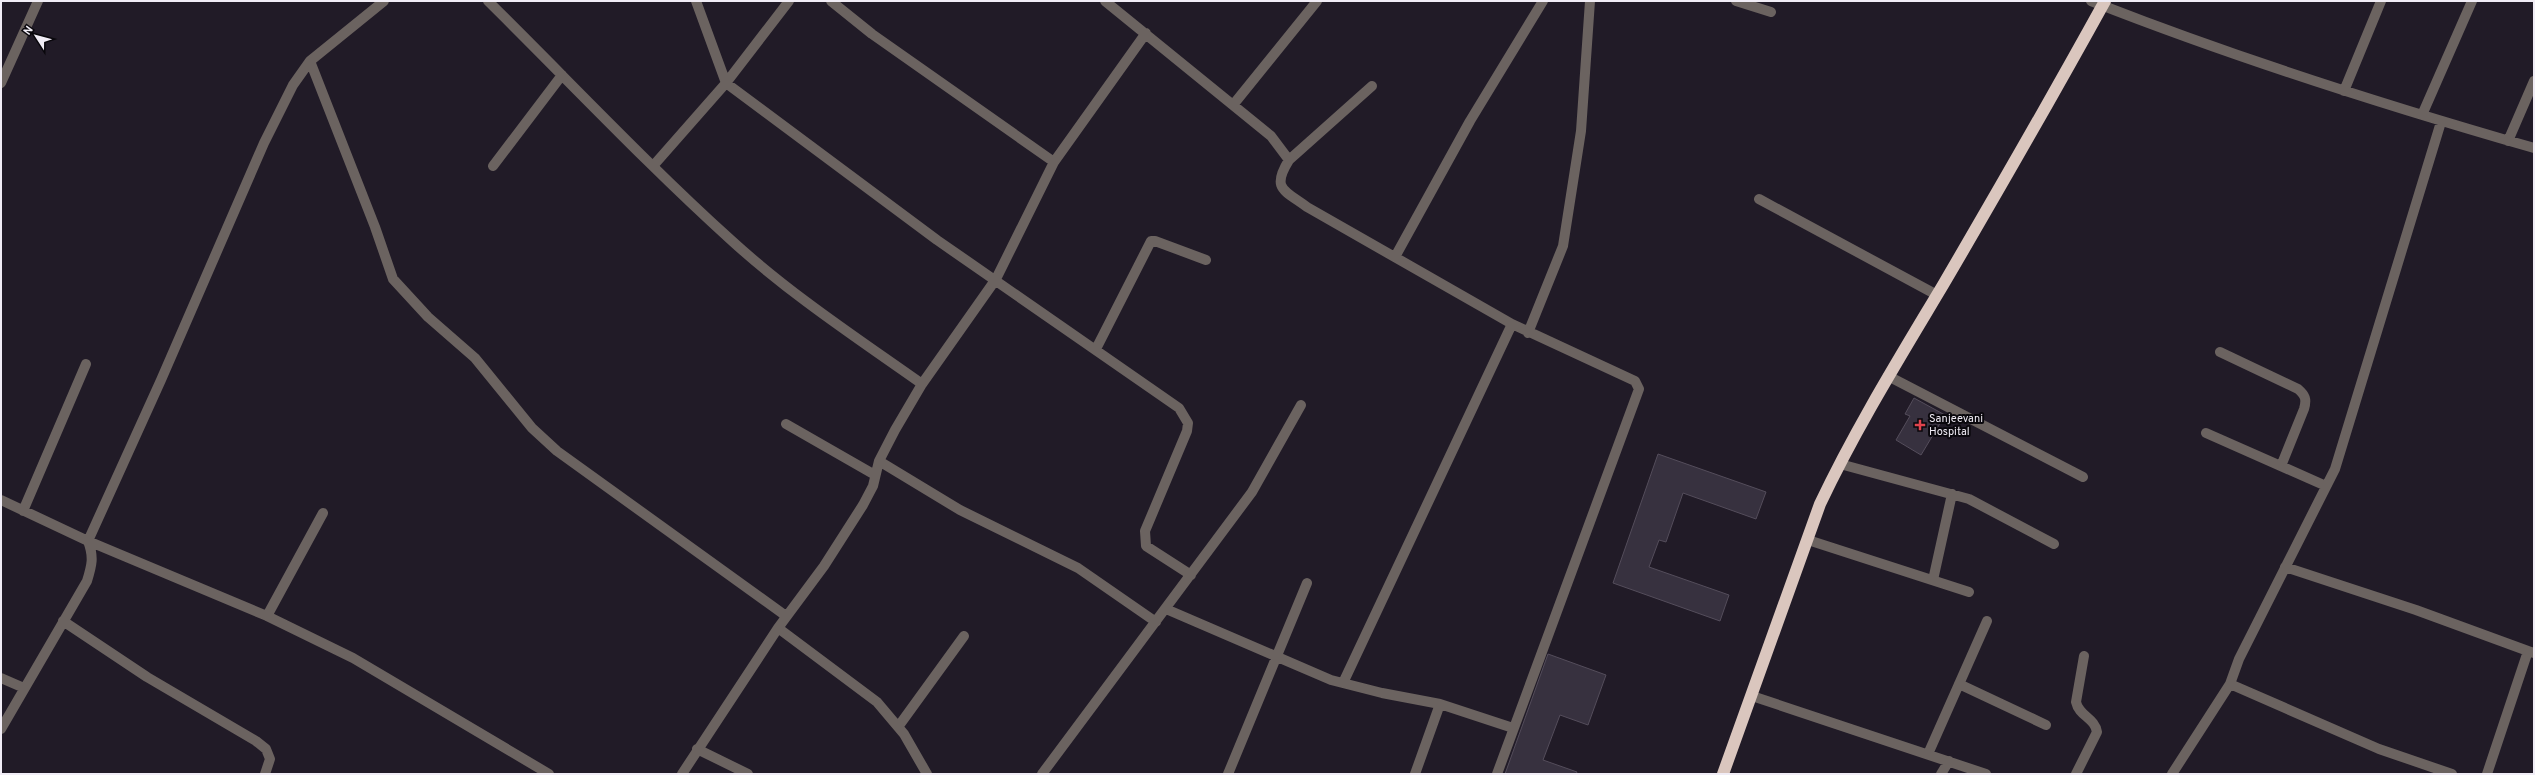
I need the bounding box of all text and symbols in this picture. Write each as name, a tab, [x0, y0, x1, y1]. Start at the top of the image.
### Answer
north arrow	[16, 16, 56, 56]
text: N	[21, 23, 37, 38]
place label: Sanjeevani Hospital	[1929, 412, 1983, 439]
marker: Sanjeevani Hospital	[1914, 419, 1926, 431]

